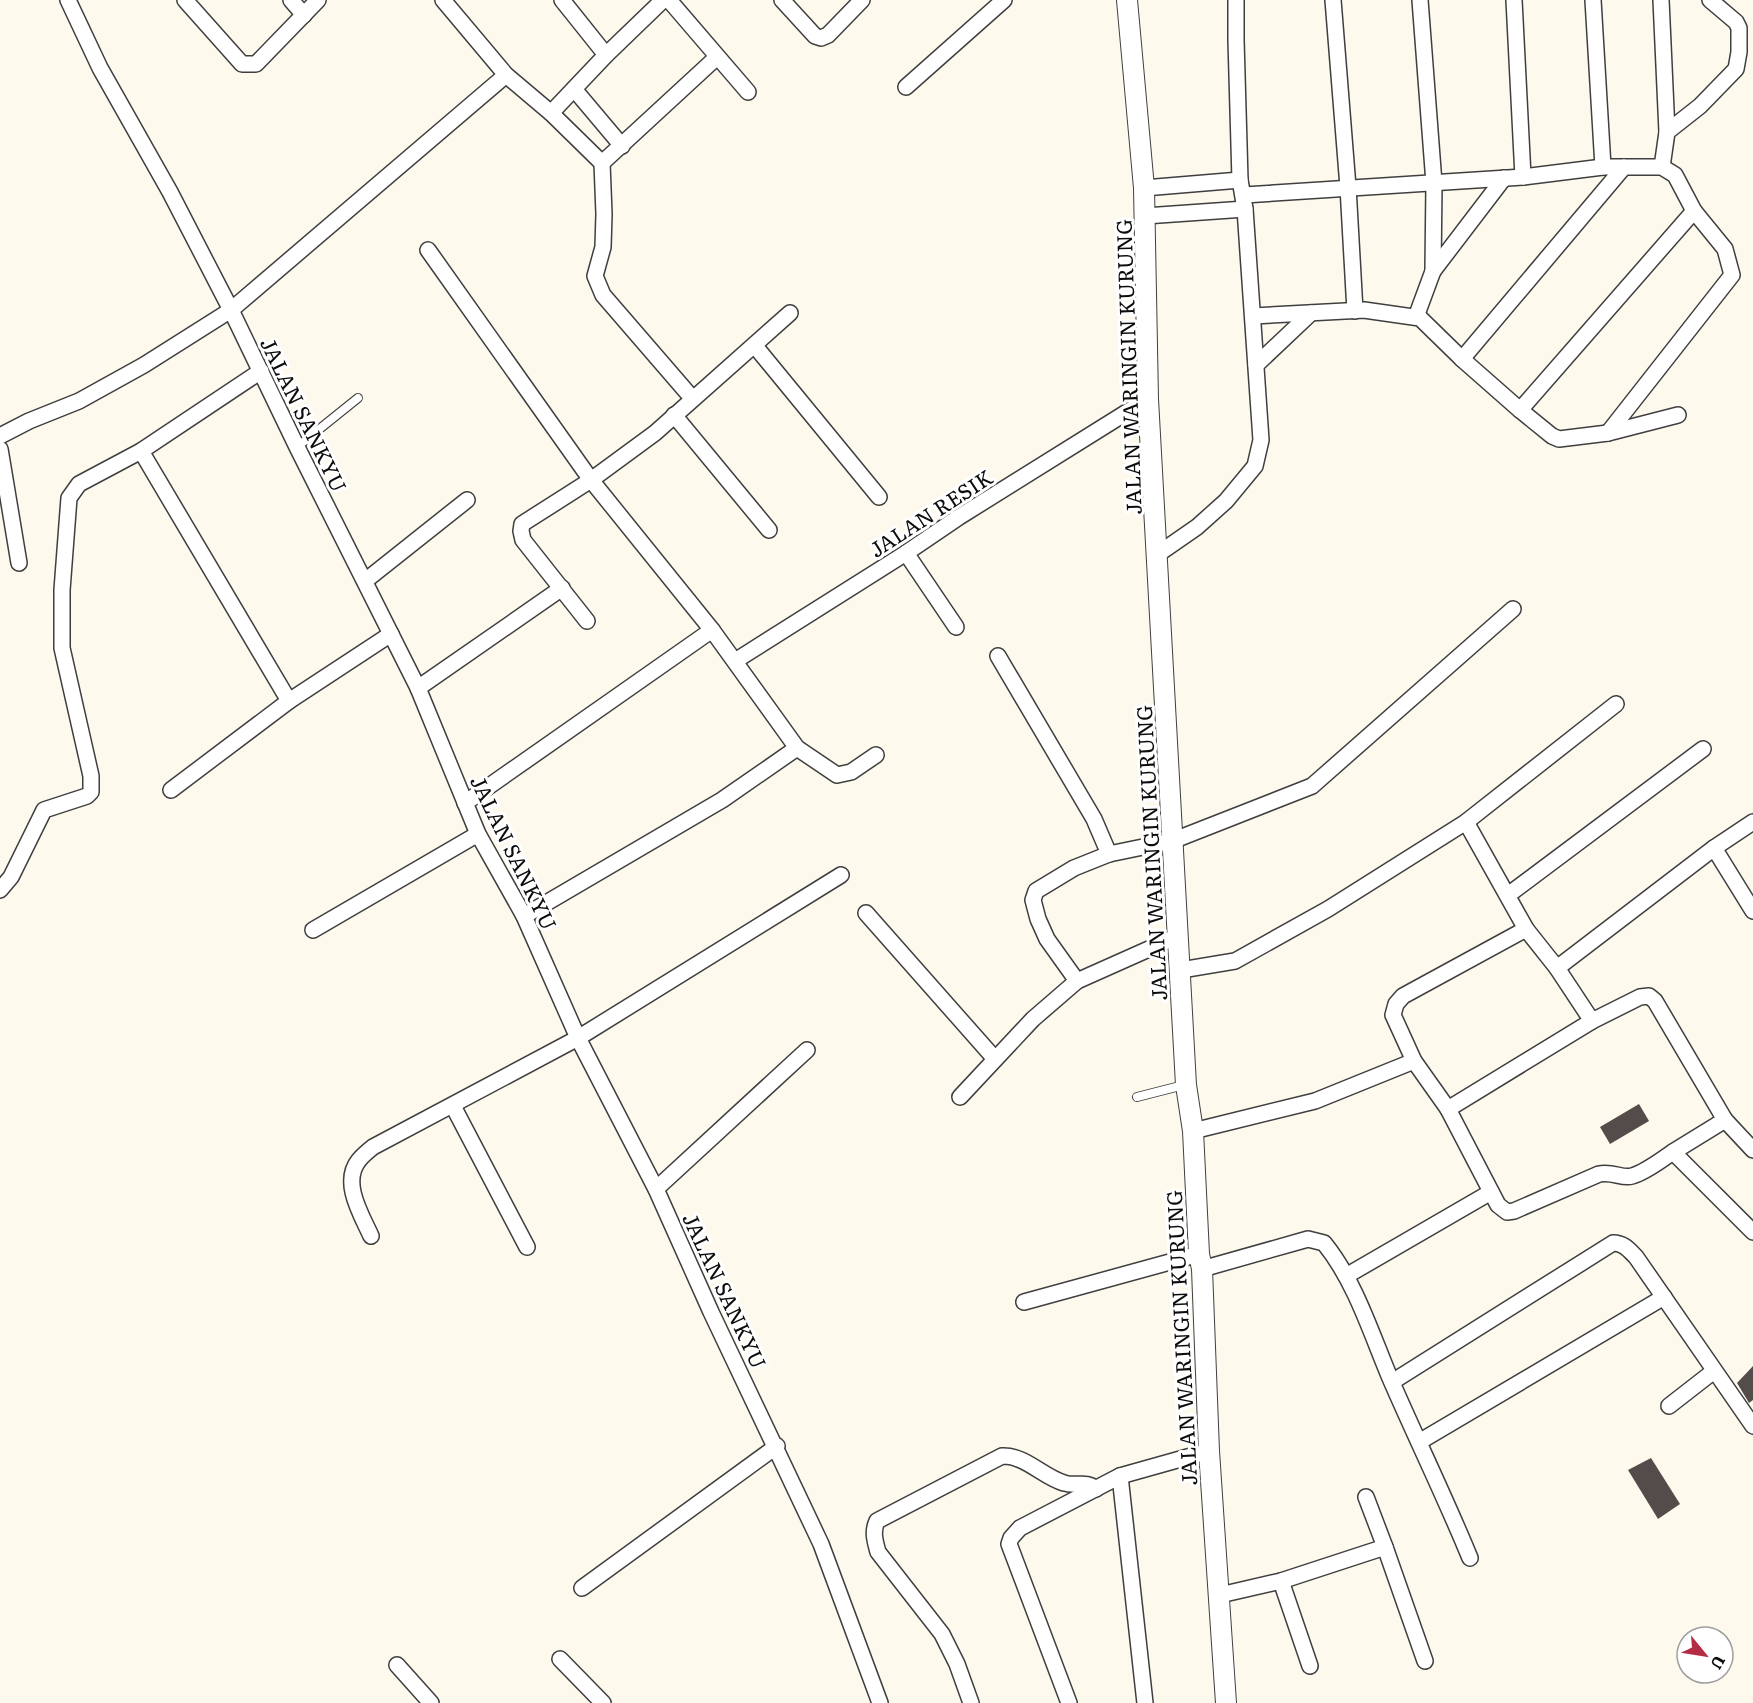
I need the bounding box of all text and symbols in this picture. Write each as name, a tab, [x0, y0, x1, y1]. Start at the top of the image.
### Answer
street label: JALAN WARINGIN KURUNG	[1106, 218, 1148, 515]
street label: JALAN SANKYU	[254, 331, 356, 497]
street label: JALAN RESIK	[862, 460, 998, 564]
street label: JALAN WARINGIN KURUNG	[1127, 704, 1173, 1002]
street label: JALAN SANKYU	[464, 769, 566, 935]
street label: JALAN WARINGIN KURUNG	[1157, 1189, 1203, 1487]
street label: JALAN SANKYU	[676, 1207, 776, 1373]
north arrow	[1675, 1625, 1735, 1685]
text: U	[1705, 1652, 1732, 1675]

